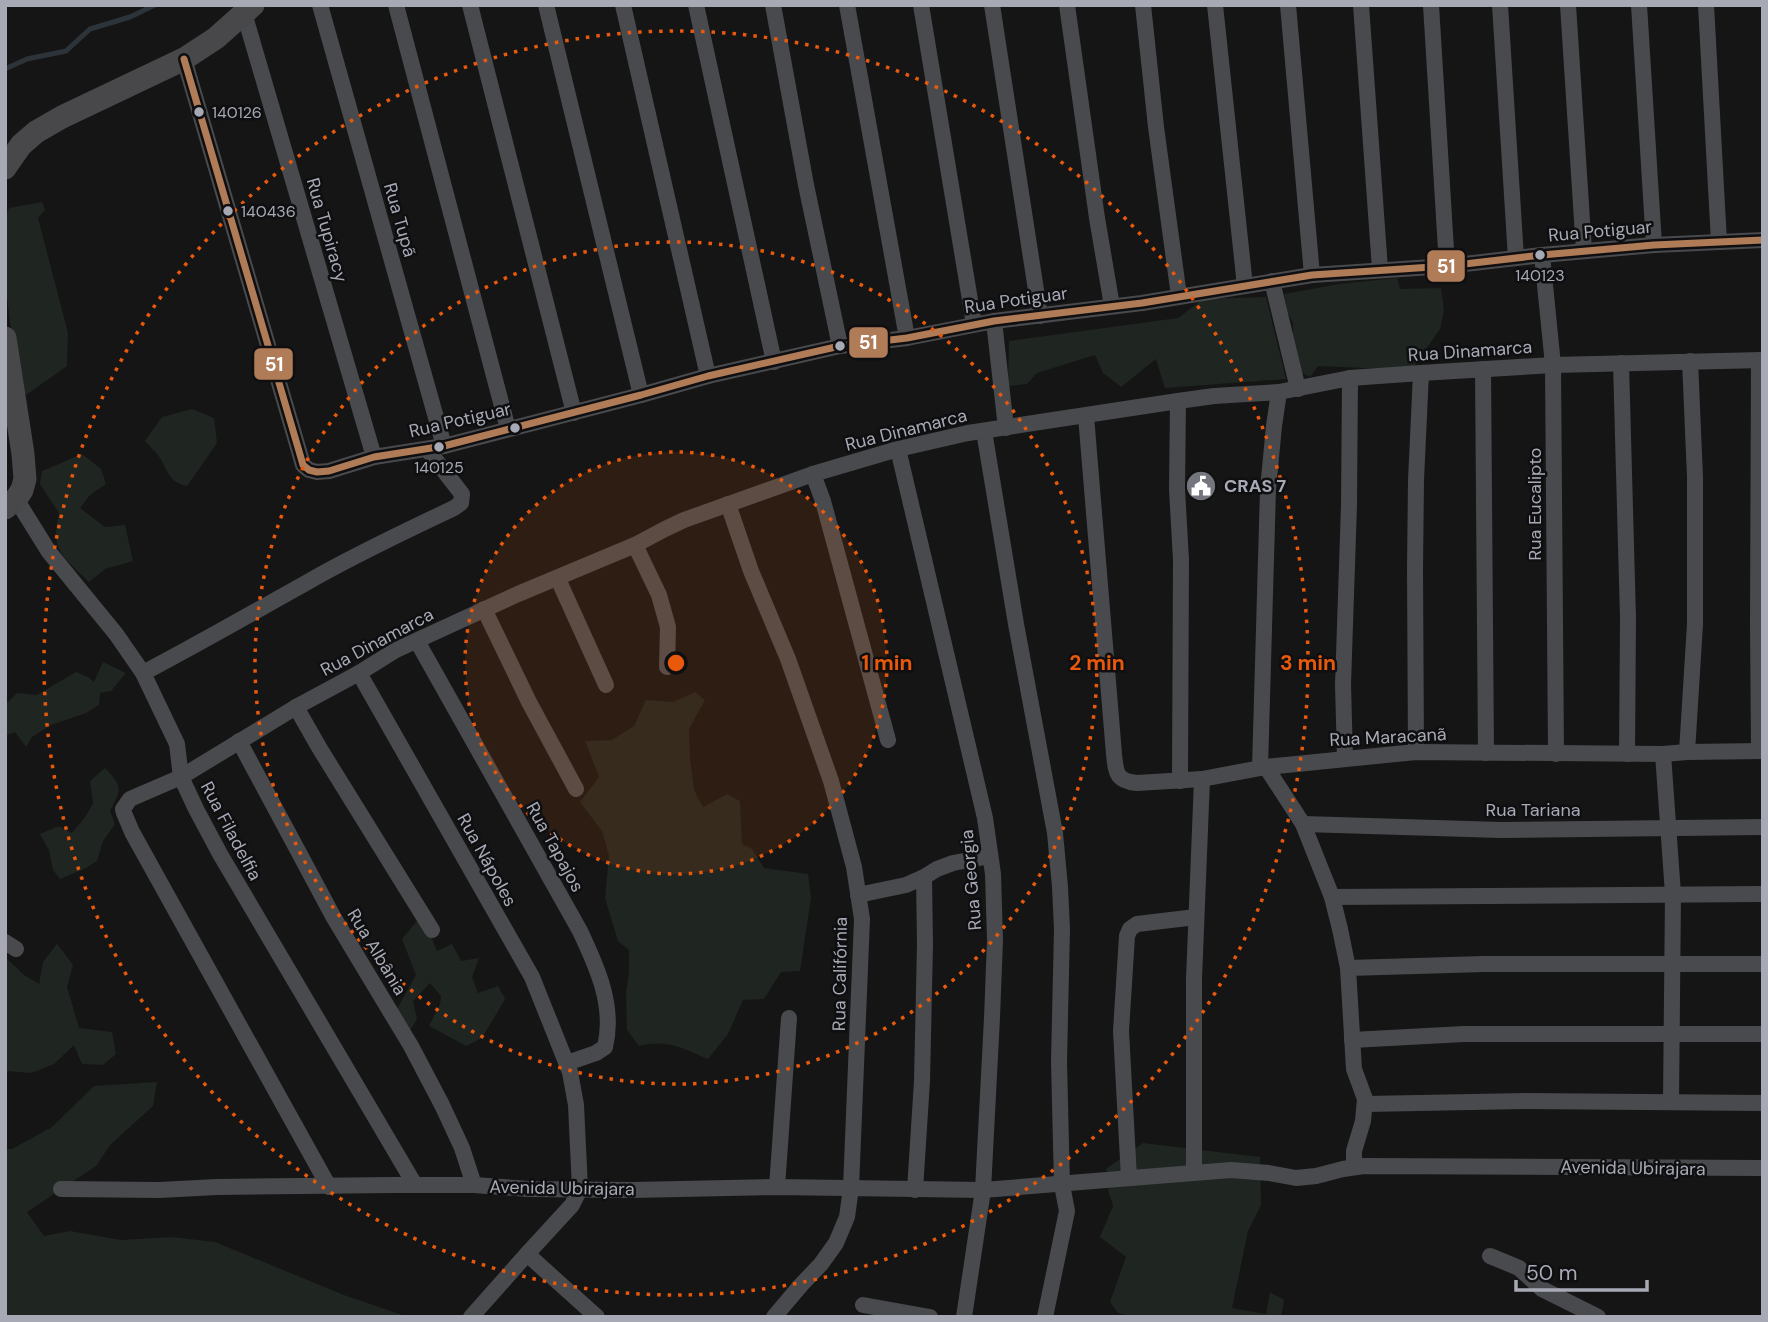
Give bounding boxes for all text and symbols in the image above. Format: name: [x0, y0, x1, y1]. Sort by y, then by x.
place label: 140126: [212, 102, 262, 123]
marker: 140126: [192, 105, 206, 119]
street label: Rua Tupiracy: [301, 175, 353, 285]
street label: Rua Tupã: [378, 180, 422, 260]
place label: 140436: [241, 201, 296, 222]
marker: 140436: [221, 204, 235, 218]
street label: Rua Potiguar: [1547, 214, 1653, 247]
marker: 140123: [1533, 248, 1547, 262]
line badge: 51: [1426, 249, 1466, 283]
text: 51: [1437, 254, 1455, 279]
place label: 140123: [1515, 265, 1565, 286]
street label: Rua Potiguar: [963, 281, 1069, 319]
line badge: 51: [848, 326, 889, 359]
text: 51: [859, 330, 877, 355]
street label: Rua Dinamarca: [1407, 335, 1533, 367]
unlabelled marker: [833, 339, 847, 353]
line badge: 51: [253, 347, 294, 381]
text: 51: [265, 352, 283, 377]
street label: Rua Potiguar: [407, 397, 514, 443]
street label: Rua Dinamarca: [843, 403, 969, 457]
unlabelled marker: [508, 421, 522, 435]
marker: 140125: [432, 440, 446, 454]
street label: Rua Eucalipto: [1523, 448, 1547, 560]
place label: 140125: [414, 457, 464, 478]
public building icon: CRAS 7: [1184, 469, 1218, 503]
place label: CRAS 7: [1224, 474, 1287, 498]
street label: Rua Dinamarca: [316, 602, 438, 682]
text: 1 min: [861, 649, 913, 677]
text: 2 min: [1069, 649, 1125, 677]
text: 3 min: [1280, 649, 1336, 677]
centre of rings: [664, 651, 688, 675]
street label: Rua Maracanã: [1329, 722, 1447, 752]
street label: Rua Filadelfia: [195, 777, 267, 885]
street label: Rua Tapajos: [520, 798, 590, 896]
street label: Rua Tariana: [1485, 798, 1581, 822]
street label: Rua Nápoles: [452, 809, 522, 911]
street label: Rua Georgia: [955, 829, 987, 931]
street label: Rua Albânia: [342, 904, 412, 1000]
street label: Rua Califórnia: [827, 917, 853, 1031]
street label: Avenida Ubirajara: [1560, 1155, 1706, 1181]
street label: Avenida Ubirajara: [489, 1175, 635, 1201]
scale bar: [1516, 1248, 1647, 1292]
text: 50 m: [1526, 1259, 1577, 1287]

